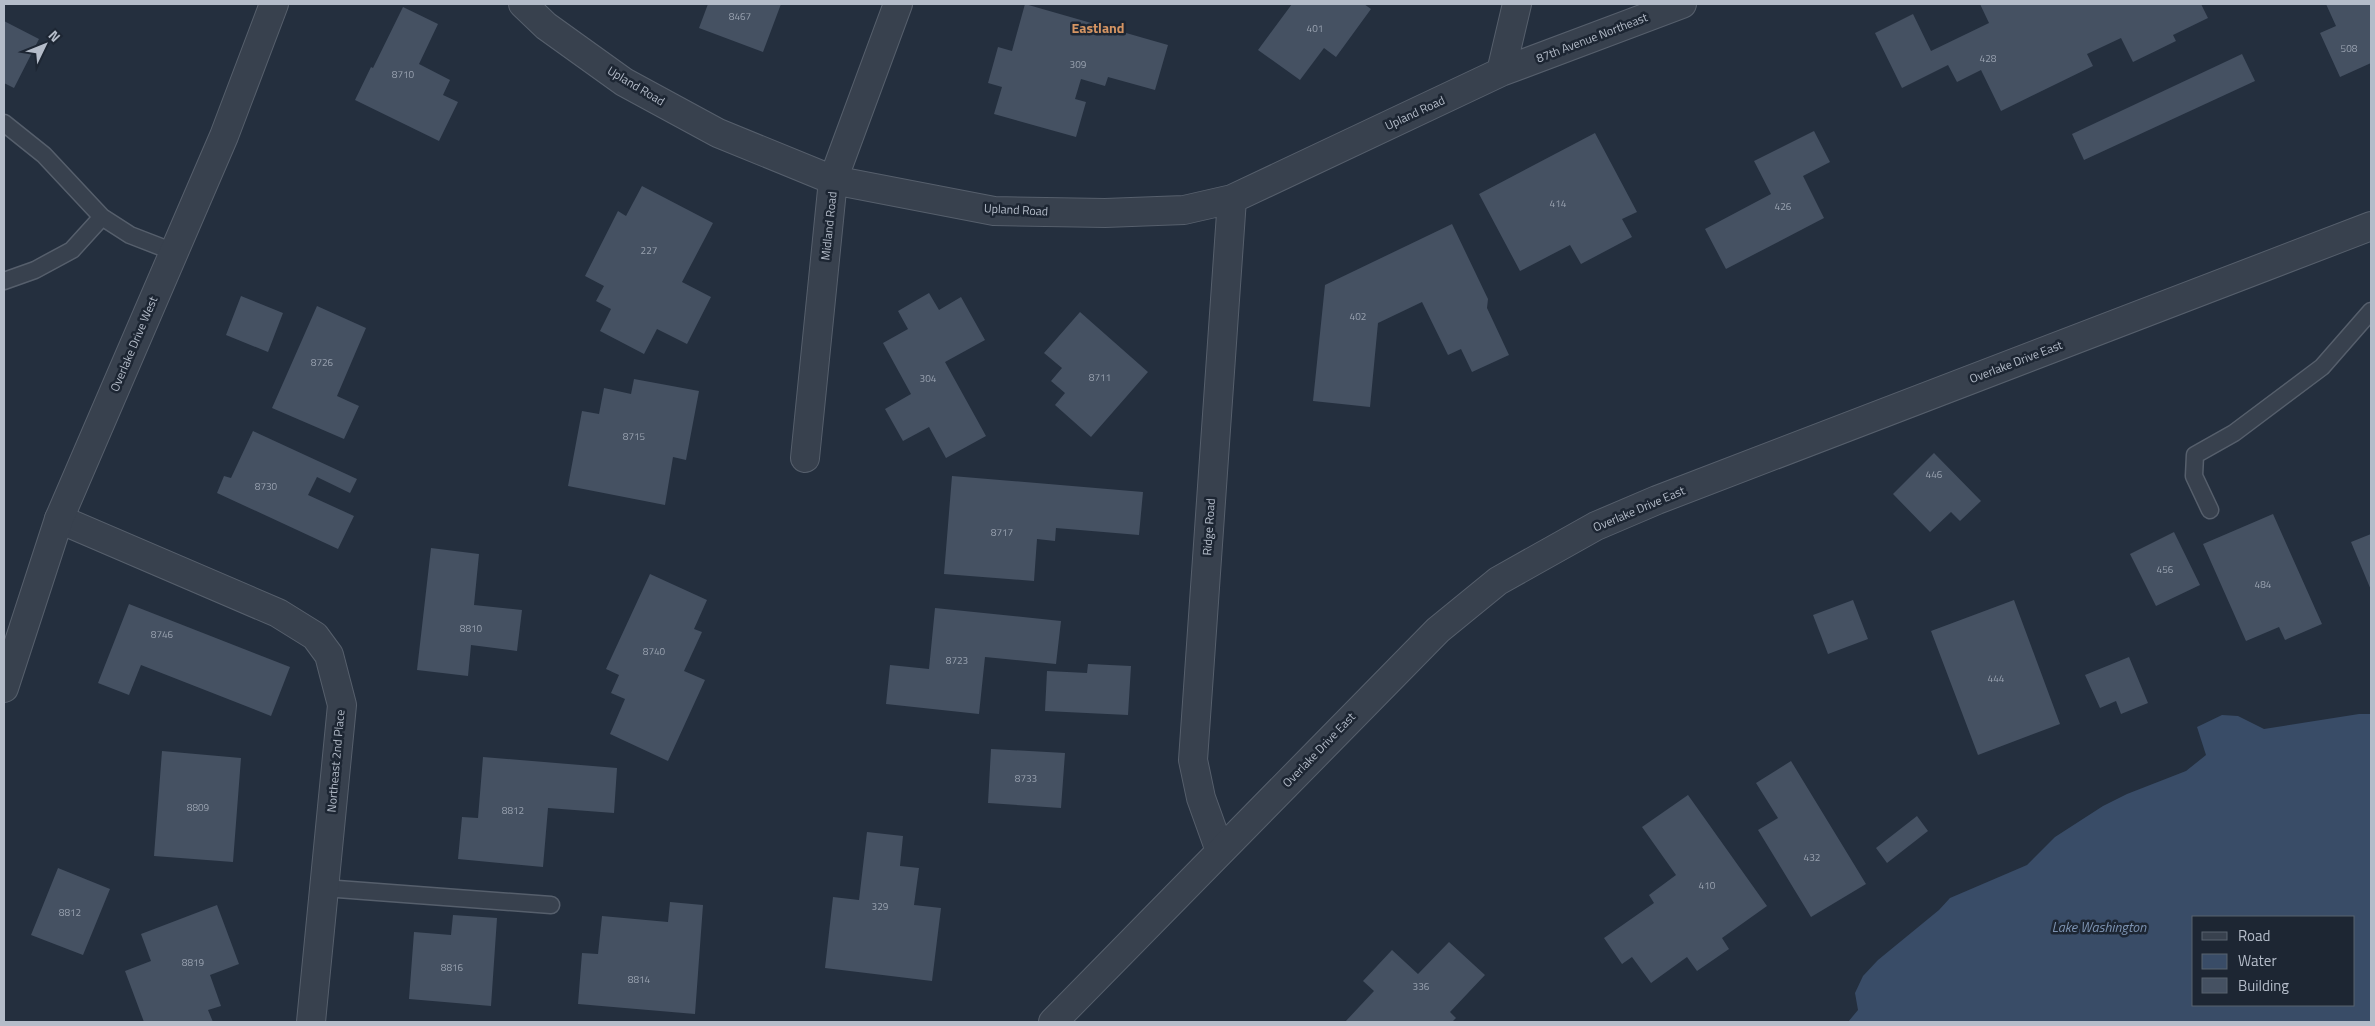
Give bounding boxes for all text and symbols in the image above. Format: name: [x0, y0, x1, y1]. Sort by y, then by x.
street label: 87th Avenue Northeast: [1533, 7, 1651, 68]
house number: 8467: [729, 9, 751, 24]
district label: Eastland: [1072, 17, 1124, 38]
north arrow: [20, 20, 70, 70]
house number: 401: [1307, 21, 1323, 36]
text: N: [44, 25, 66, 47]
house number: 508: [2341, 41, 2358, 56]
house number: 428: [1980, 51, 1997, 66]
house number: 309: [1070, 57, 1087, 72]
street label: Upland Road: [604, 61, 669, 110]
house number: 8710: [392, 67, 415, 82]
street label: Upland Road: [1382, 90, 1448, 135]
street label: Midland Road: [815, 191, 842, 261]
house number: 414: [1550, 196, 1567, 211]
street label: Upland Road: [983, 198, 1049, 221]
house number: 426: [1775, 199, 1792, 214]
house number: 227: [641, 243, 657, 258]
street label: Overlake Drive West: [105, 292, 163, 394]
house number: 402: [1350, 309, 1366, 324]
street label: Overlake Drive East: [1967, 335, 2066, 388]
house number: 8726: [311, 355, 334, 370]
house number: 8711: [1089, 370, 1111, 385]
house number: 304: [920, 371, 937, 386]
house number: 8715: [623, 429, 646, 444]
house number: 446: [1926, 467, 1943, 482]
house number: 8730: [255, 479, 278, 494]
street label: Overlake Drive East: [1590, 480, 1688, 536]
street label: Ridge Road: [1197, 498, 1220, 556]
house number: 8717: [991, 525, 1013, 540]
house number: 456: [2157, 562, 2174, 577]
house number: 484: [2255, 577, 2272, 592]
house number: 8810: [460, 621, 483, 636]
house number: 8746: [151, 627, 174, 642]
house number: 8740: [643, 644, 666, 659]
house number: 8723: [946, 653, 968, 668]
house number: 444: [1988, 671, 2005, 686]
street label: Overlake Drive East: [1278, 707, 1360, 792]
street label: Northeast 2nd Place: [322, 709, 349, 813]
house number: 8733: [1015, 771, 1037, 786]
house number: 8809: [187, 800, 210, 815]
house number: 8812: [502, 803, 524, 818]
house number: 432: [1804, 850, 1820, 865]
house number: 410: [1699, 878, 1716, 893]
house number: 329: [872, 899, 889, 914]
house number: 8812: [59, 905, 81, 920]
water label: Lake Washington: [2052, 916, 2147, 937]
legend: [2192, 916, 2355, 1006]
text: Road: [2238, 924, 2270, 947]
text: Water: [2238, 949, 2277, 972]
house number: 8819: [182, 955, 205, 970]
house number: 8816: [441, 960, 464, 975]
house number: 8814: [628, 972, 651, 987]
text: Building: [2238, 974, 2289, 997]
house number: 336: [1413, 979, 1430, 994]

